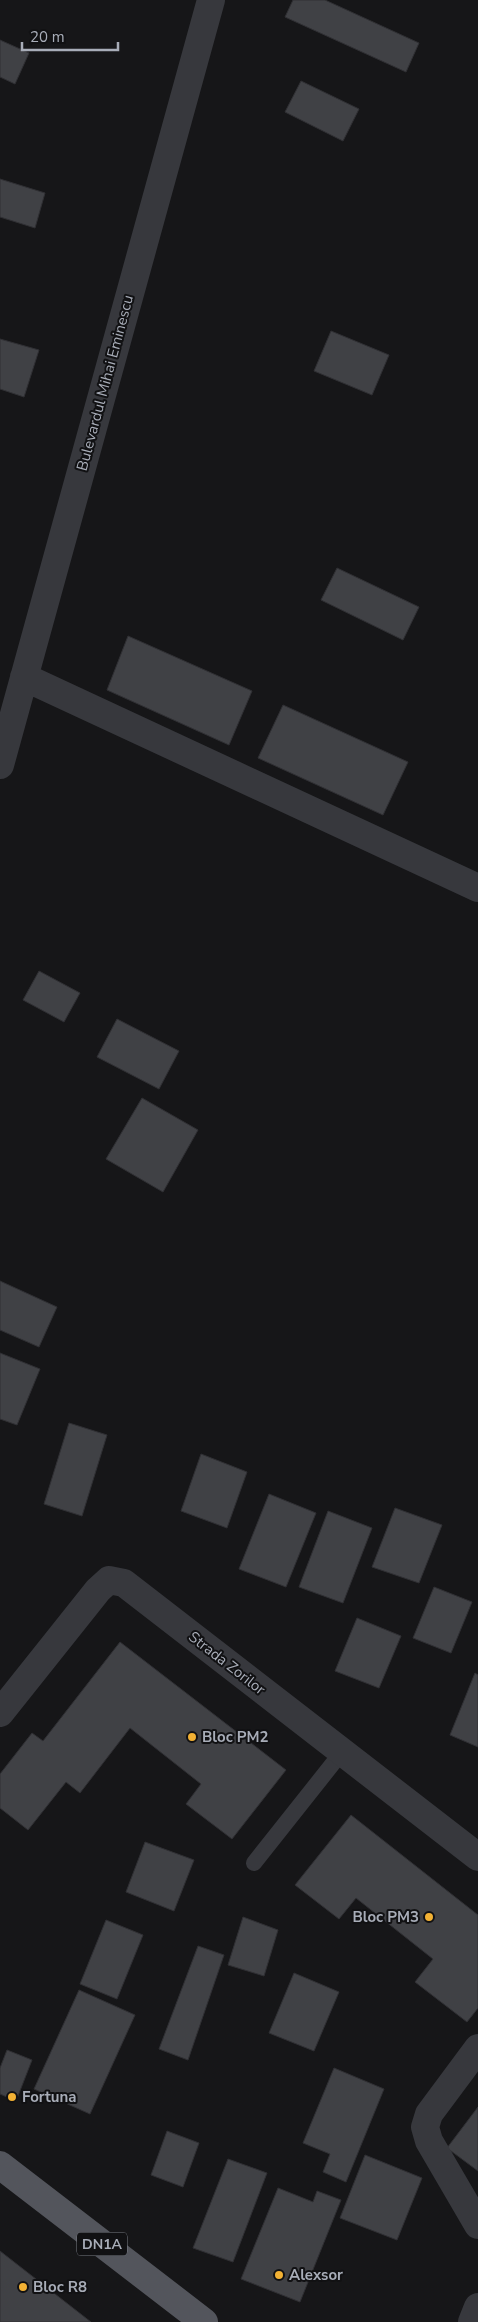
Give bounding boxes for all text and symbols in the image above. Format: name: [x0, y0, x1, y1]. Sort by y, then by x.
scale bar: [22, 20, 119, 52]
text: 20 m: [30, 27, 65, 47]
street label: Bulevardul Mihai Eminescu: [72, 293, 138, 473]
street label: Strada Zorilor: [185, 1627, 270, 1700]
place label: Bloc PM2: [202, 1727, 269, 1747]
marker: Bloc PM2: [186, 1731, 198, 1743]
place label: Bloc PM3: [352, 1907, 419, 1927]
marker: Bloc PM3: [423, 1911, 435, 1923]
place label: Fortuna: [22, 2087, 77, 2107]
marker: Fortuna: [6, 2091, 18, 2103]
road number: DN1A: [77, 2232, 127, 2256]
place label: Alexsor: [289, 2265, 343, 2285]
marker: Alexsor: [273, 2269, 285, 2281]
place label: Bloc R8: [33, 2277, 87, 2297]
marker: Bloc R8: [17, 2281, 29, 2293]

